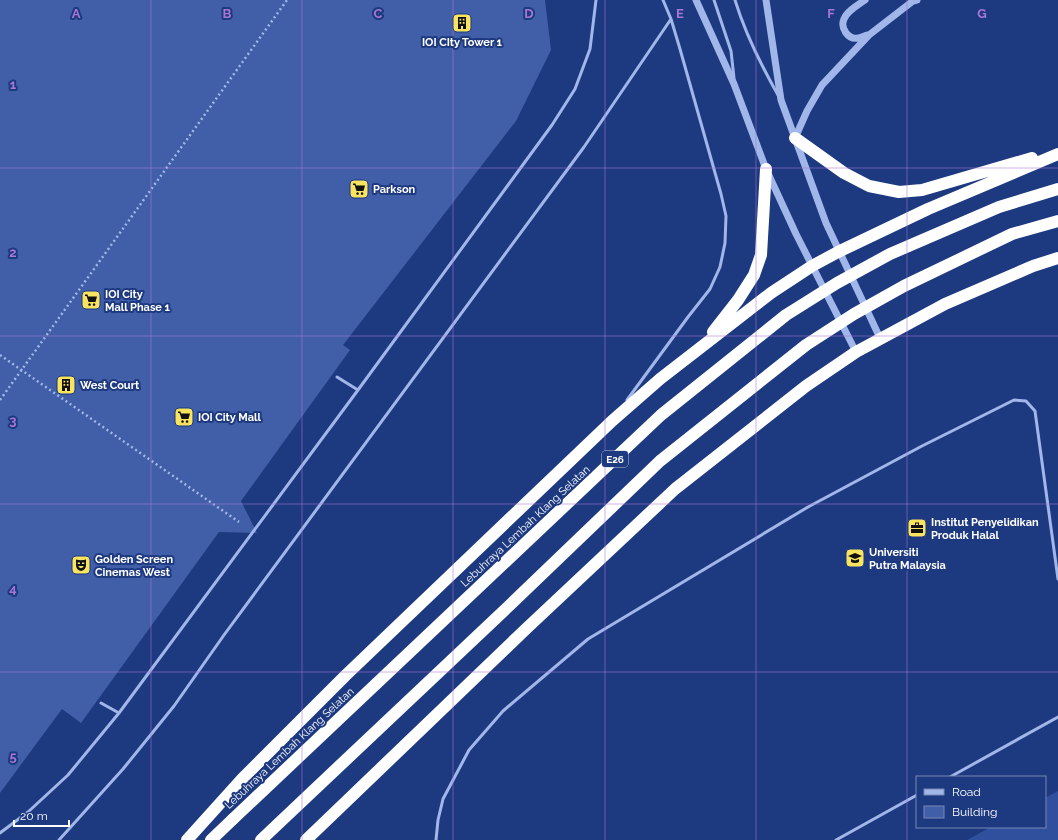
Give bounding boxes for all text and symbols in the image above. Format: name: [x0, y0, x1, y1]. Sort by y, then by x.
text: A: [72, 6, 81, 21]
text: B: [223, 6, 232, 21]
text: C: [374, 6, 383, 21]
text: D: [524, 6, 534, 21]
text: E: [676, 6, 684, 21]
text: F: [827, 6, 835, 21]
text: G: [977, 6, 987, 21]
building icon: IOI CIty Tower 1: [451, 12, 473, 34]
place label: IOI CIty Tower 1: [422, 36, 503, 49]
text: 1: [10, 77, 17, 92]
supermarket icon: Parkson: [348, 178, 370, 200]
place label: Parkson: [373, 183, 416, 196]
text: 2: [9, 245, 17, 260]
place label: IOI City Mall Phase 1: [105, 288, 171, 314]
supermarket icon: IOI City Mall Phase 1: [80, 289, 102, 311]
building icon: West Court: [55, 374, 77, 396]
place label: West Court: [80, 379, 140, 392]
supermarket icon: IOI City Mall: [173, 406, 195, 428]
place label: IOI City Mall: [198, 411, 261, 424]
text: 3: [9, 413, 17, 428]
road number: E26: [602, 451, 628, 467]
street label: Lebuhraya Lembah Klang Selatan: [458, 463, 593, 590]
place label: Institut Penyelidikan Produk Halal: [931, 516, 1039, 542]
office icon: Institut Penyelidikan Produk Halal: [906, 517, 928, 539]
place label: Universiti Putra Malaysia: [869, 546, 946, 572]
school or university icon: Universiti Putra Malaysia: [844, 547, 866, 569]
place label: Golden Screen Cinemas West: [95, 553, 173, 579]
theatre icon: Golden Screen Cinemas West: [70, 554, 92, 576]
text: 4: [9, 581, 17, 596]
street label: Lebuhraya Lembah Klang Selatan: [222, 685, 357, 812]
text: 5: [9, 749, 17, 764]
legend: [916, 776, 1046, 828]
text: Road: [952, 785, 981, 799]
scale bar: [14, 802, 69, 828]
text: Building: [952, 805, 998, 819]
text: 20 m: [20, 809, 48, 823]

